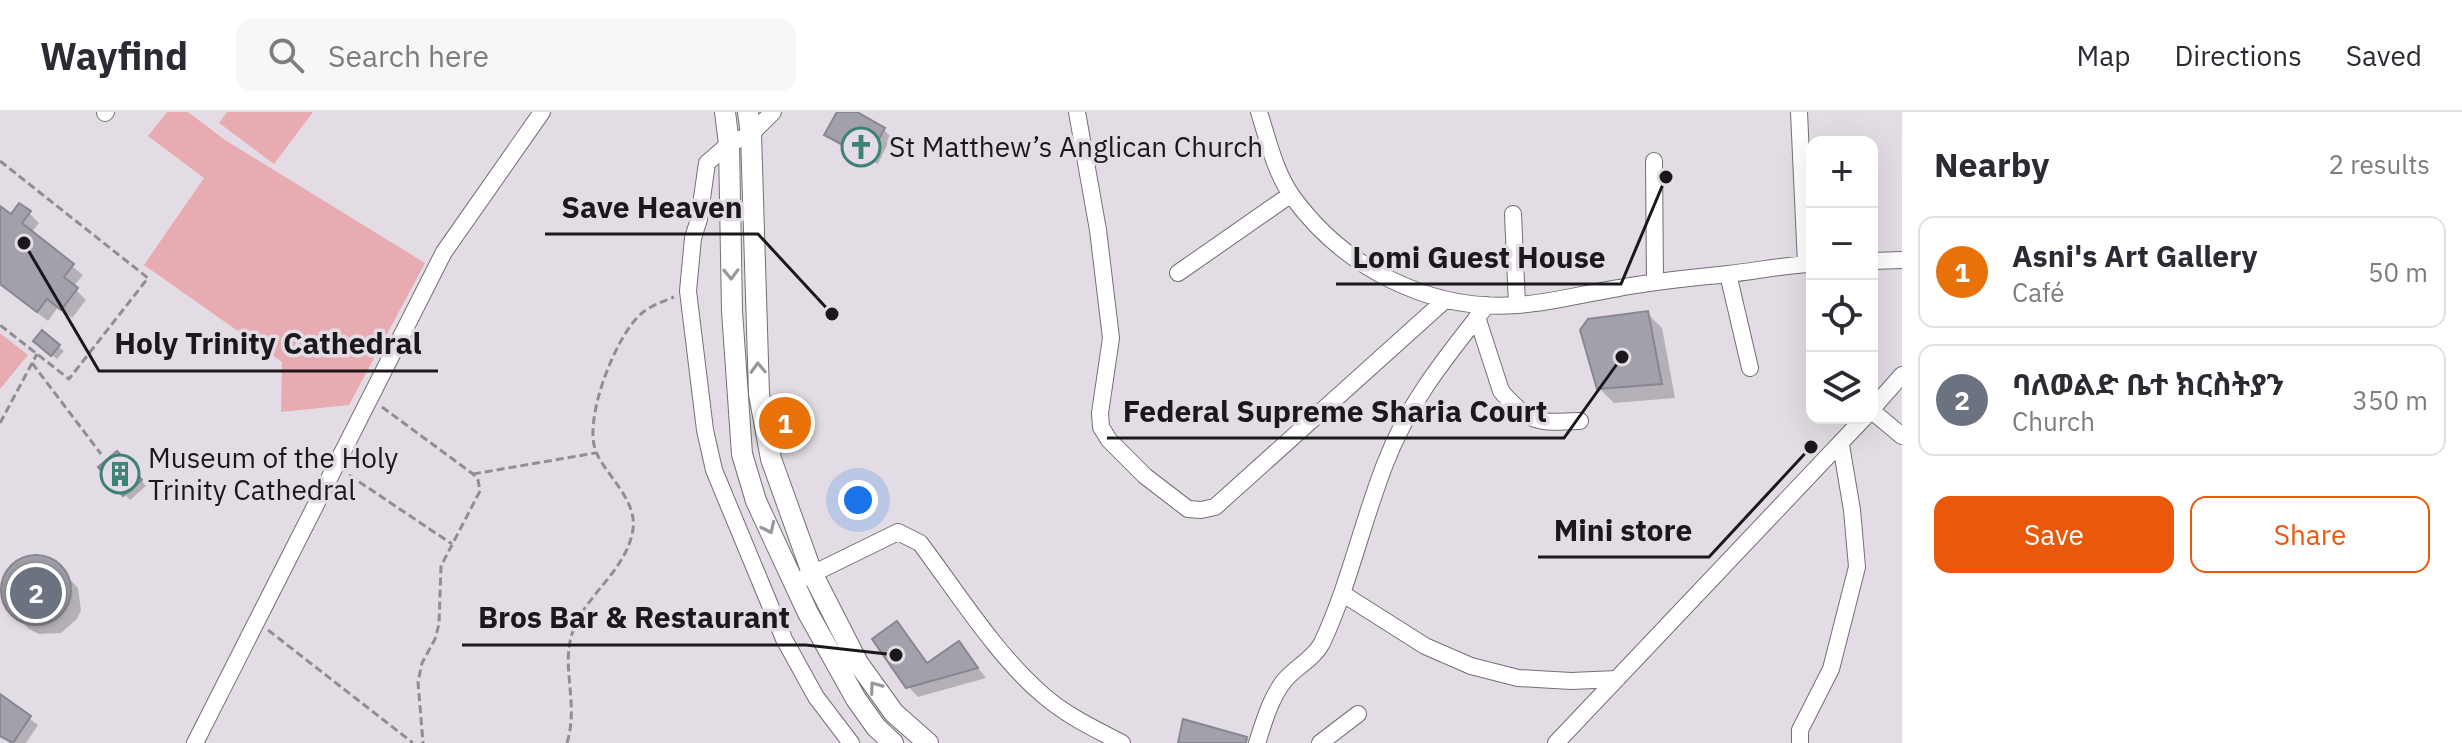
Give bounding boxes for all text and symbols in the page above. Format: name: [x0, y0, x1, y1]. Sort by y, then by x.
search box: [236, 19, 796, 91]
text: Wayfind: [40, 31, 188, 80]
icon: search: [264, 33, 308, 77]
text: Search here: [328, 36, 489, 75]
text: Map: [2076, 37, 2130, 74]
text: Directions: [2174, 37, 2302, 74]
text: Saved: [2346, 37, 2422, 74]
church icon: St Matthew’s Anglican Church: [840, 126, 882, 168]
place label: St Matthew’s Anglican Church: [889, 128, 1263, 165]
map controls: [1806, 136, 1878, 424]
button: +: [1806, 136, 1878, 208]
text: Nearby: [1934, 142, 2049, 186]
text: 2 results: [2328, 147, 2430, 181]
callout: Save Heaven: [545, 180, 758, 234]
text: Save Heaven: [561, 187, 743, 226]
button: −: [1806, 208, 1878, 280]
callout: Lomi Guest House: [1336, 230, 1621, 284]
text: Asni's Art Gallery: [2012, 236, 2258, 275]
text: Lomi Guest House: [1352, 237, 1606, 276]
text: 1: [1954, 255, 1970, 289]
text: 50 m: [2368, 255, 2428, 289]
one-way arrow: [722, 268, 740, 281]
text: Café: [2012, 275, 2065, 309]
button: locate: [1806, 280, 1878, 352]
callout: Holy Trinity Cathedral: [99, 317, 438, 371]
text: Holy Trinity Cathedral: [114, 323, 422, 362]
button: layers: [1806, 352, 1878, 424]
one-way arrow: [749, 361, 766, 374]
text: ባለወልድ ቤተ ክርስትያን: [2012, 364, 2284, 403]
text: 2: [1954, 383, 1970, 417]
text: 350 m: [2352, 383, 2428, 417]
callout: Federal Supreme Sharia Court: [1107, 384, 1564, 438]
text: Federal Supreme Sharia Court: [1123, 391, 1547, 430]
pin: 1: [759, 393, 811, 453]
text: Church: [2012, 404, 2095, 438]
place label: Museum of the Holy Trinity Cathedral: [148, 439, 398, 508]
building icon: Museum of the Holy Trinity Cathedral: [99, 453, 141, 495]
your location: [838, 480, 878, 520]
button: Save: [1934, 496, 2174, 573]
button: Share: [2190, 496, 2430, 573]
callout: Mini store: [1538, 503, 1709, 557]
text: Mini store: [1554, 510, 1692, 549]
one-way arrow: [759, 520, 775, 535]
pin: 2: [10, 563, 62, 623]
callout: Bros Bar & Restaurant: [462, 591, 806, 645]
text: Bros Bar & Restaurant: [478, 597, 790, 636]
one-way arrow: [870, 681, 885, 696]

